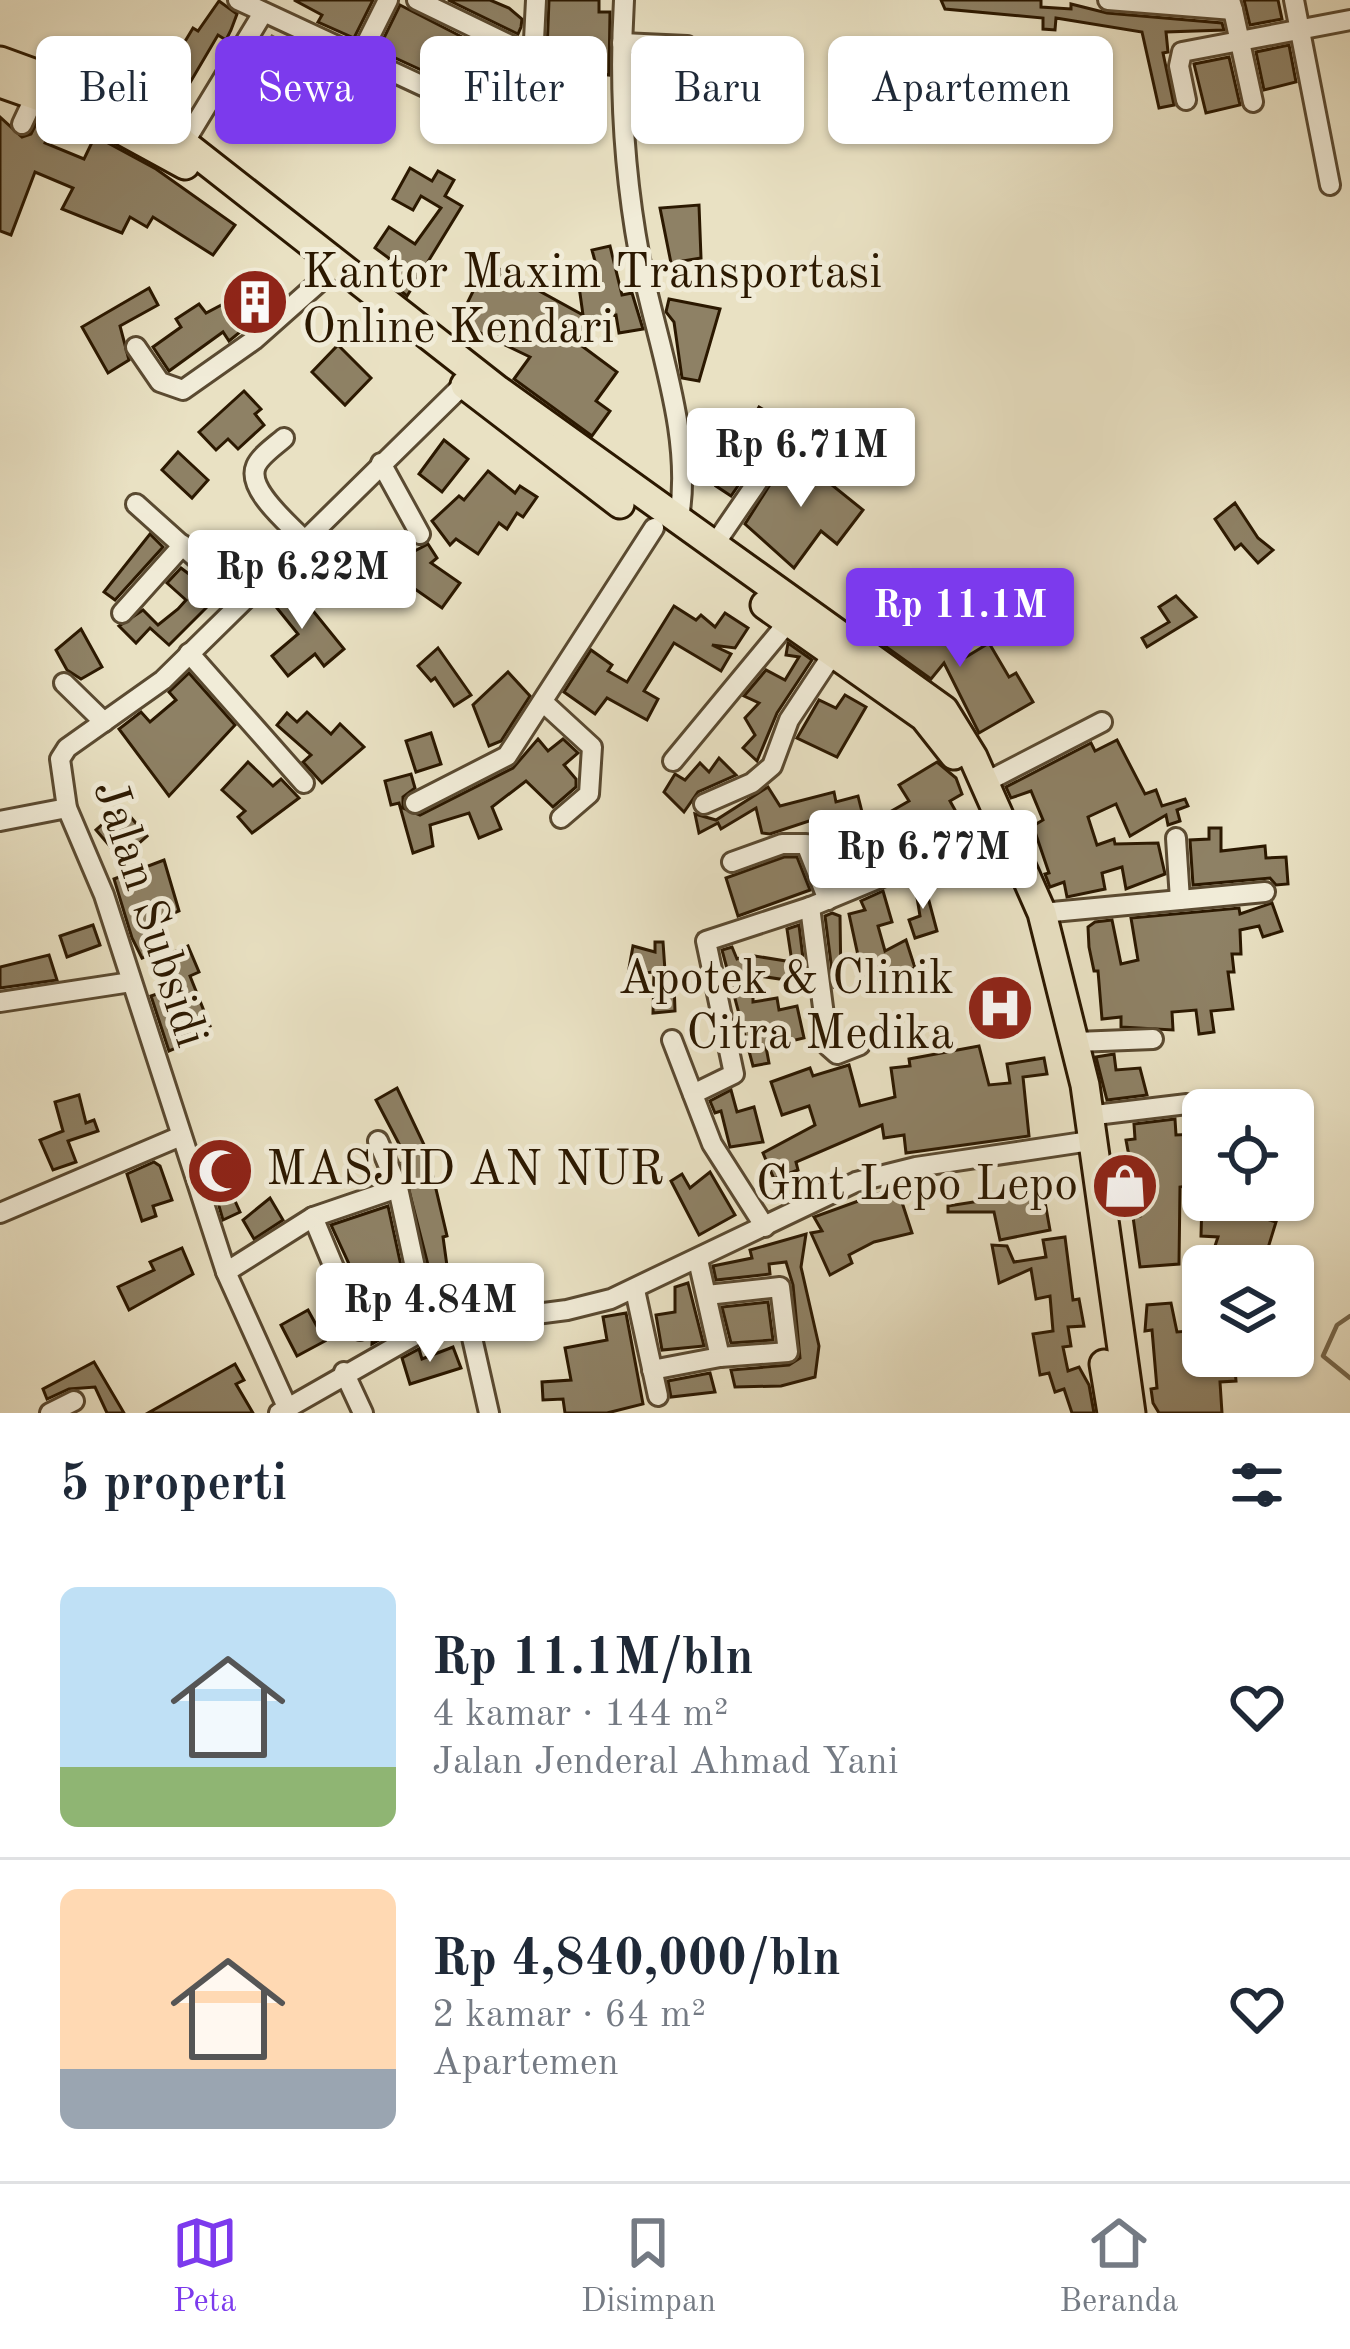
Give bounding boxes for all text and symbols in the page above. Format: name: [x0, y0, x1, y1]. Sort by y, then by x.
chip: Beli: [36, 36, 191, 144]
chip: Sewa: [215, 36, 396, 144]
chip: Filter: [420, 36, 607, 144]
chip: Baru: [631, 36, 804, 144]
chip: Apartemen: [828, 36, 1113, 144]
place label: Kantor Maxim Transportasi Online Kendari: [302, 250, 882, 353]
building icon: Kantor Maxim Transportasi Online Kendari: [220, 267, 290, 337]
pin: Rp 6.71M: [677, 408, 925, 510]
text: Rp 6.71M: [714, 427, 888, 466]
pin: Rp 6.22M: [178, 530, 426, 632]
text: Rp 6.22M: [215, 549, 389, 588]
pin: Rp 11.1M: [836, 568, 1084, 670]
text: Rp 11.1M: [873, 587, 1047, 626]
street label: Jalan Subsidi: [83, 775, 215, 1053]
pin: Rp 6.77M: [799, 810, 1047, 912]
text: Rp 6.77M: [836, 829, 1010, 868]
place label: Apotek & Clinik Citra Medika: [618, 956, 954, 1059]
hospital icon: Apotek & Clinik Citra Medika: [965, 973, 1035, 1043]
map controls: [1182, 1089, 1314, 1377]
button: locate: [1182, 1089, 1314, 1221]
mosque icon: MASJID AN NUR: [185, 1136, 255, 1206]
place label: MASJID AN NUR: [266, 1147, 664, 1195]
shop icon: Gmt Lepo Lepo: [1090, 1151, 1160, 1221]
place label: Gmt Lepo Lepo: [756, 1162, 1078, 1210]
button: layers: [1182, 1245, 1314, 1377]
pin: Rp 4.84M: [306, 1263, 554, 1365]
text: Rp 4.84M: [343, 1282, 517, 1321]
icon: filters: [1224, 1452, 1290, 1518]
text: 5 properti: [60, 1460, 287, 1511]
text: Rp 11.1M/bln: [432, 1634, 754, 1685]
icon: home: [156, 1635, 300, 1779]
icon: heart: [1224, 1674, 1290, 1740]
text: 4 kamar · 144 m²: [432, 1695, 729, 1734]
text: Jalan Jenderal Ahmad Yani: [432, 1743, 898, 1782]
text: Rp 4,840,000/bln: [432, 1935, 841, 1986]
icon: home: [156, 1937, 300, 2081]
icon: heart: [1224, 1976, 1290, 2042]
text: 2 kamar · 64 m²: [432, 1996, 706, 2035]
text: Apartemen: [432, 2044, 619, 2083]
tab: Peta: [172, 2210, 238, 2323]
tab: Disimpan: [581, 2210, 716, 2323]
tab: Beranda: [1059, 2210, 1178, 2323]

